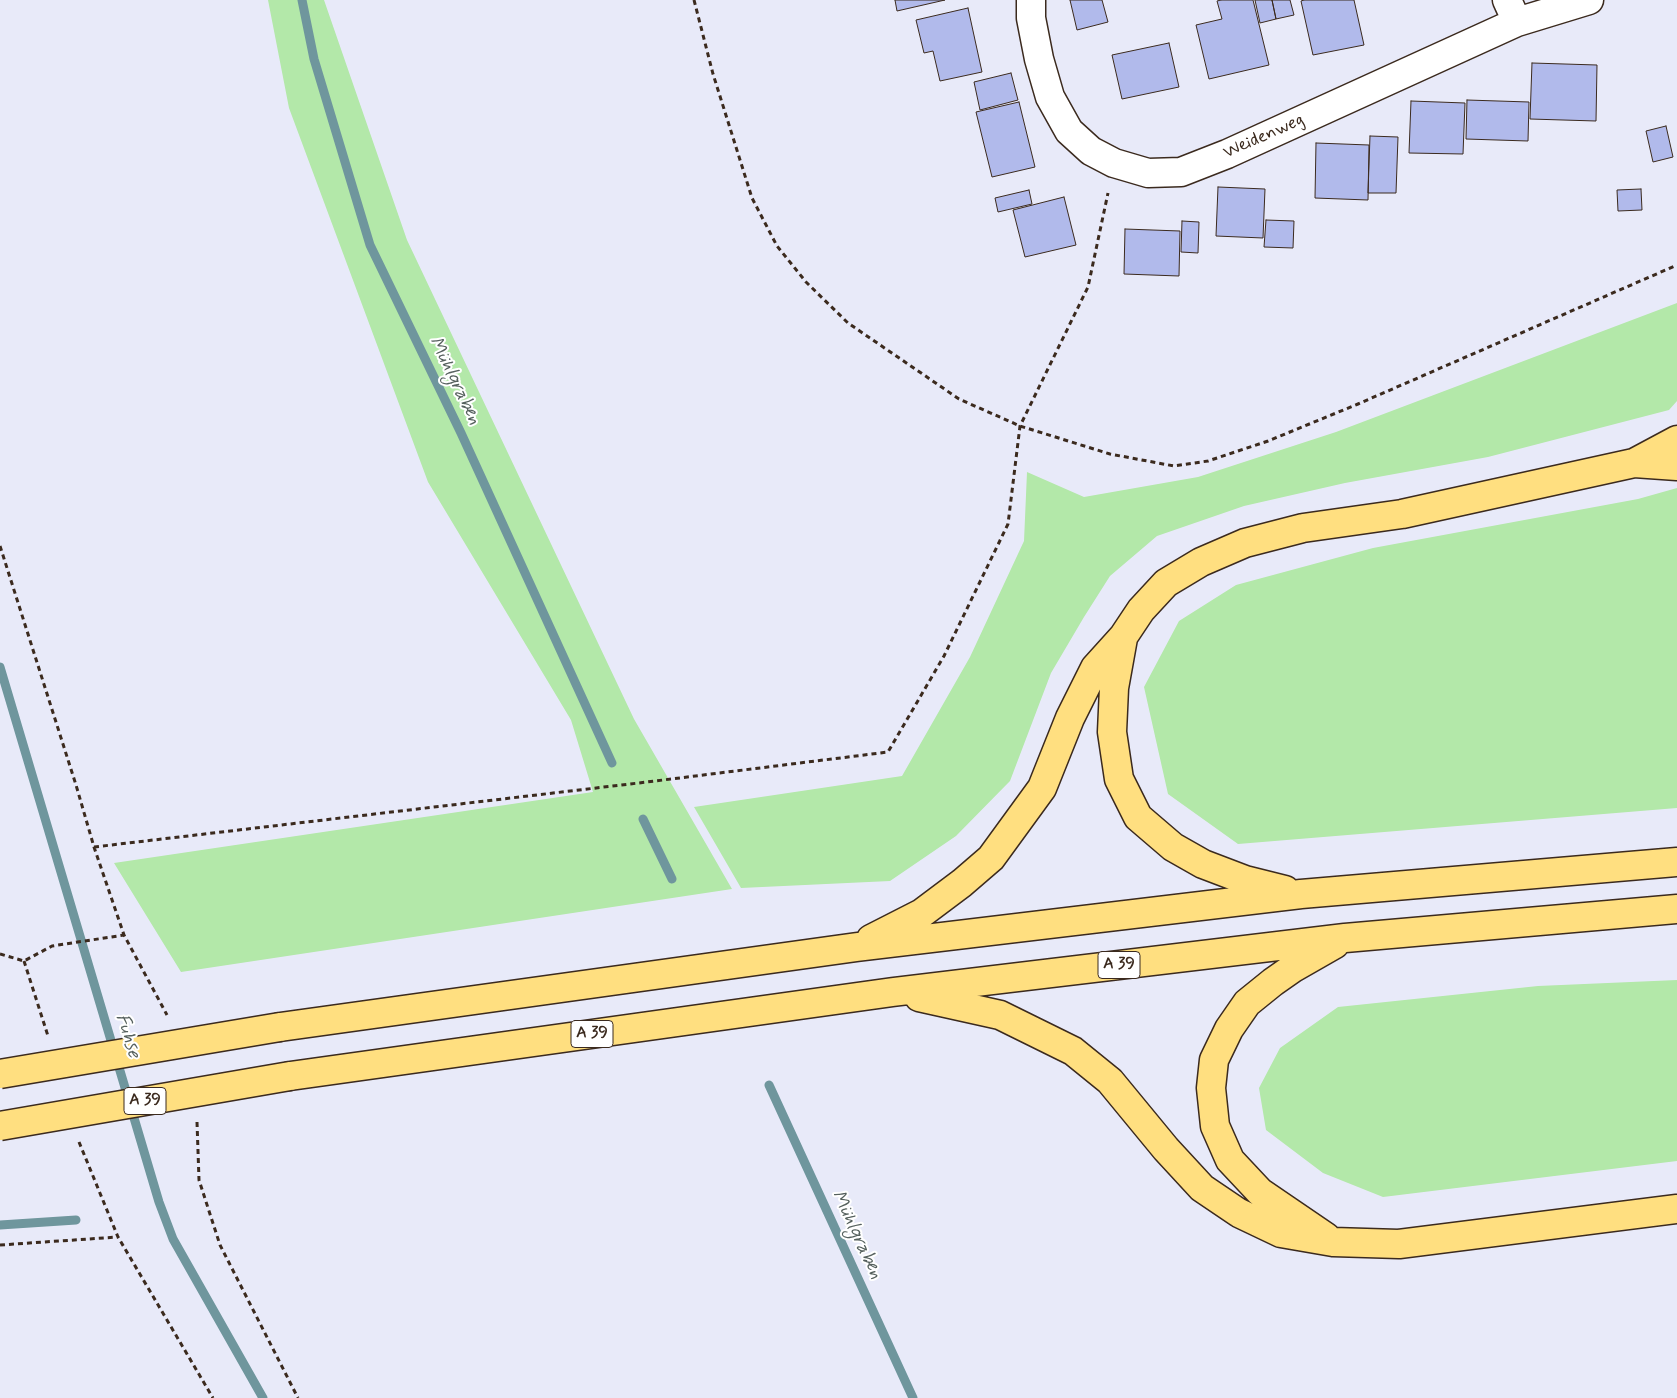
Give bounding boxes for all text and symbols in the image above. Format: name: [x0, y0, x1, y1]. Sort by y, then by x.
street label: Weidenweg: [1220, 110, 1308, 164]
water label: Mühlgraben: [423, 333, 485, 429]
road number: A 39: [1098, 952, 1140, 978]
water label: Fuhse: [110, 1011, 144, 1061]
road number: A 39: [571, 1021, 613, 1048]
road number: A 39: [124, 1088, 166, 1114]
water label: Mühlgraben: [826, 1187, 886, 1283]

